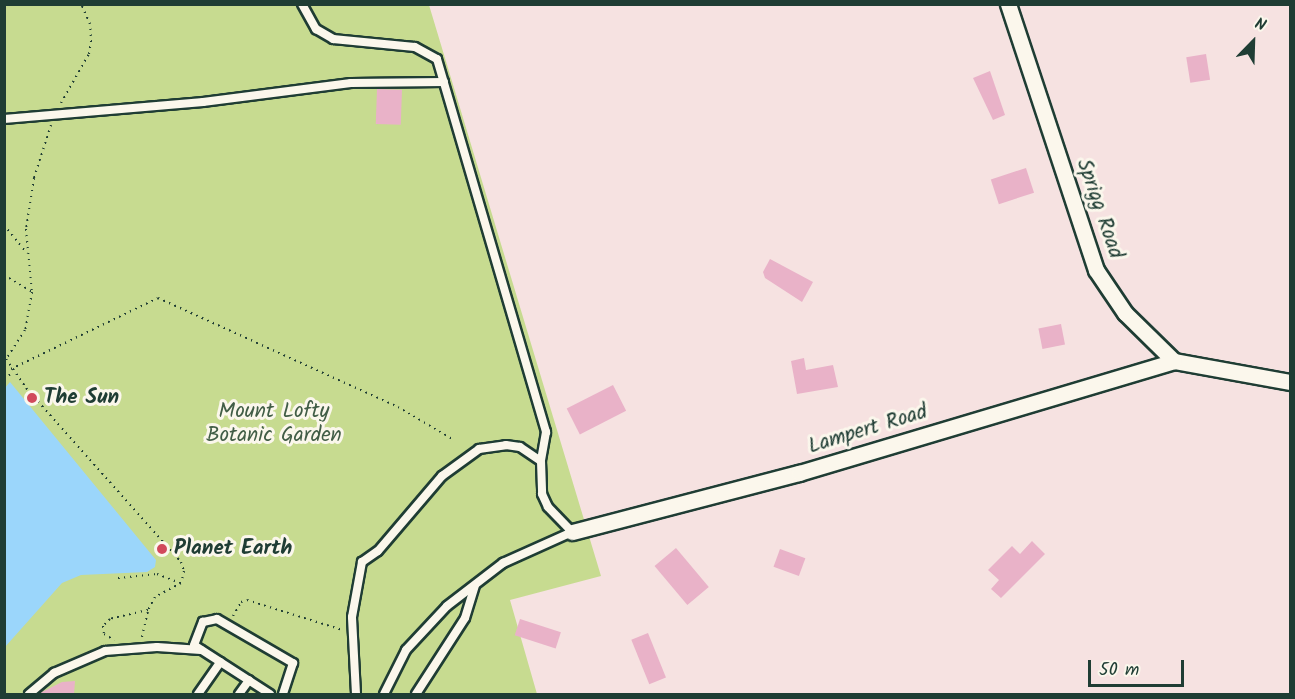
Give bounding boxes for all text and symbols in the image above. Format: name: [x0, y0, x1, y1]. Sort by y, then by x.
text: N: [1251, 11, 1270, 38]
north arrow: [1223, 12, 1283, 72]
street label: Sprigg Road: [1070, 156, 1128, 262]
place label: The Sun: [44, 385, 119, 411]
marker: The Sun: [25, 391, 39, 405]
park label: Mount Lofty Botanic Garden: [206, 399, 342, 449]
street label: Lampert Road: [805, 400, 931, 460]
place label: Planet Earth: [174, 536, 292, 562]
marker: Planet Earth: [155, 542, 169, 556]
scale bar: [1091, 648, 1187, 686]
text: 50 m: [1099, 656, 1139, 685]

